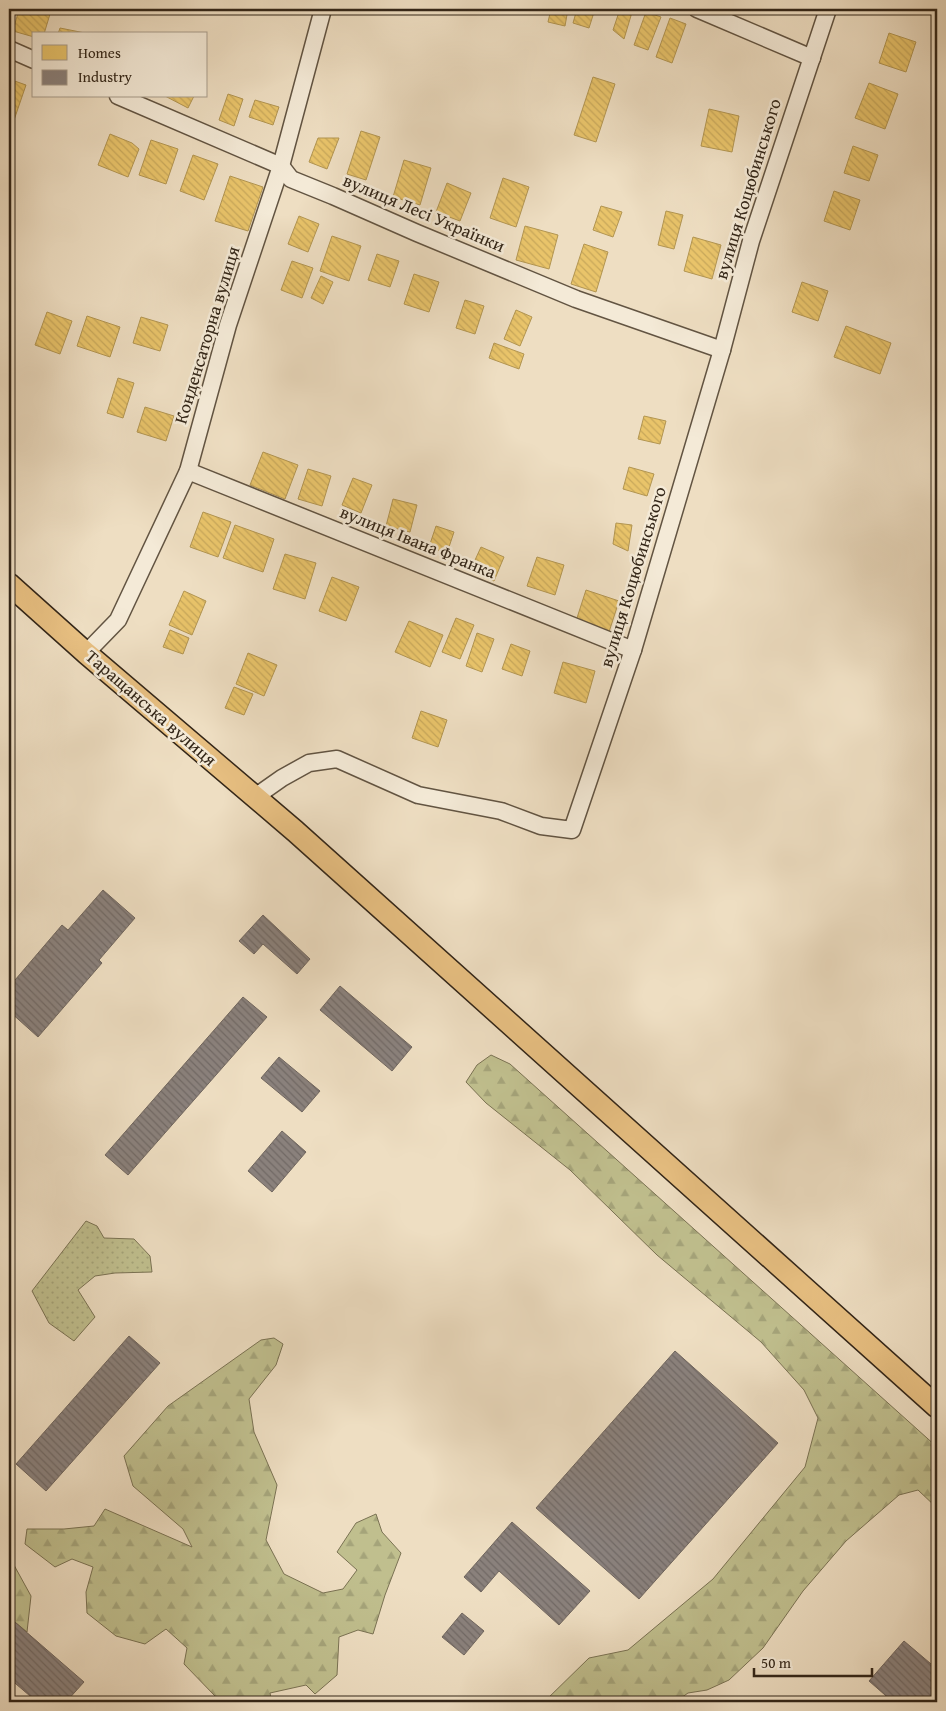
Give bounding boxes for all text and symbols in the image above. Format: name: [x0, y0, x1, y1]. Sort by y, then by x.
legend: [32, 32, 208, 98]
text: Homes: [78, 42, 121, 63]
text: Industry: [78, 66, 133, 87]
street label: вулиця Коцюбинського: [707, 95, 788, 283]
street label: вулиця Лесі Українки: [339, 166, 510, 259]
street label: Конденсаторна вулиця: [167, 243, 246, 427]
street label: вулиця Коцюбинського: [592, 483, 673, 671]
street label: вулиця Івана Франка: [336, 498, 501, 585]
street label: Таращанська вулиця: [80, 643, 223, 772]
scale bar: [754, 1646, 871, 1678]
text: 50 m: [761, 1652, 792, 1673]

